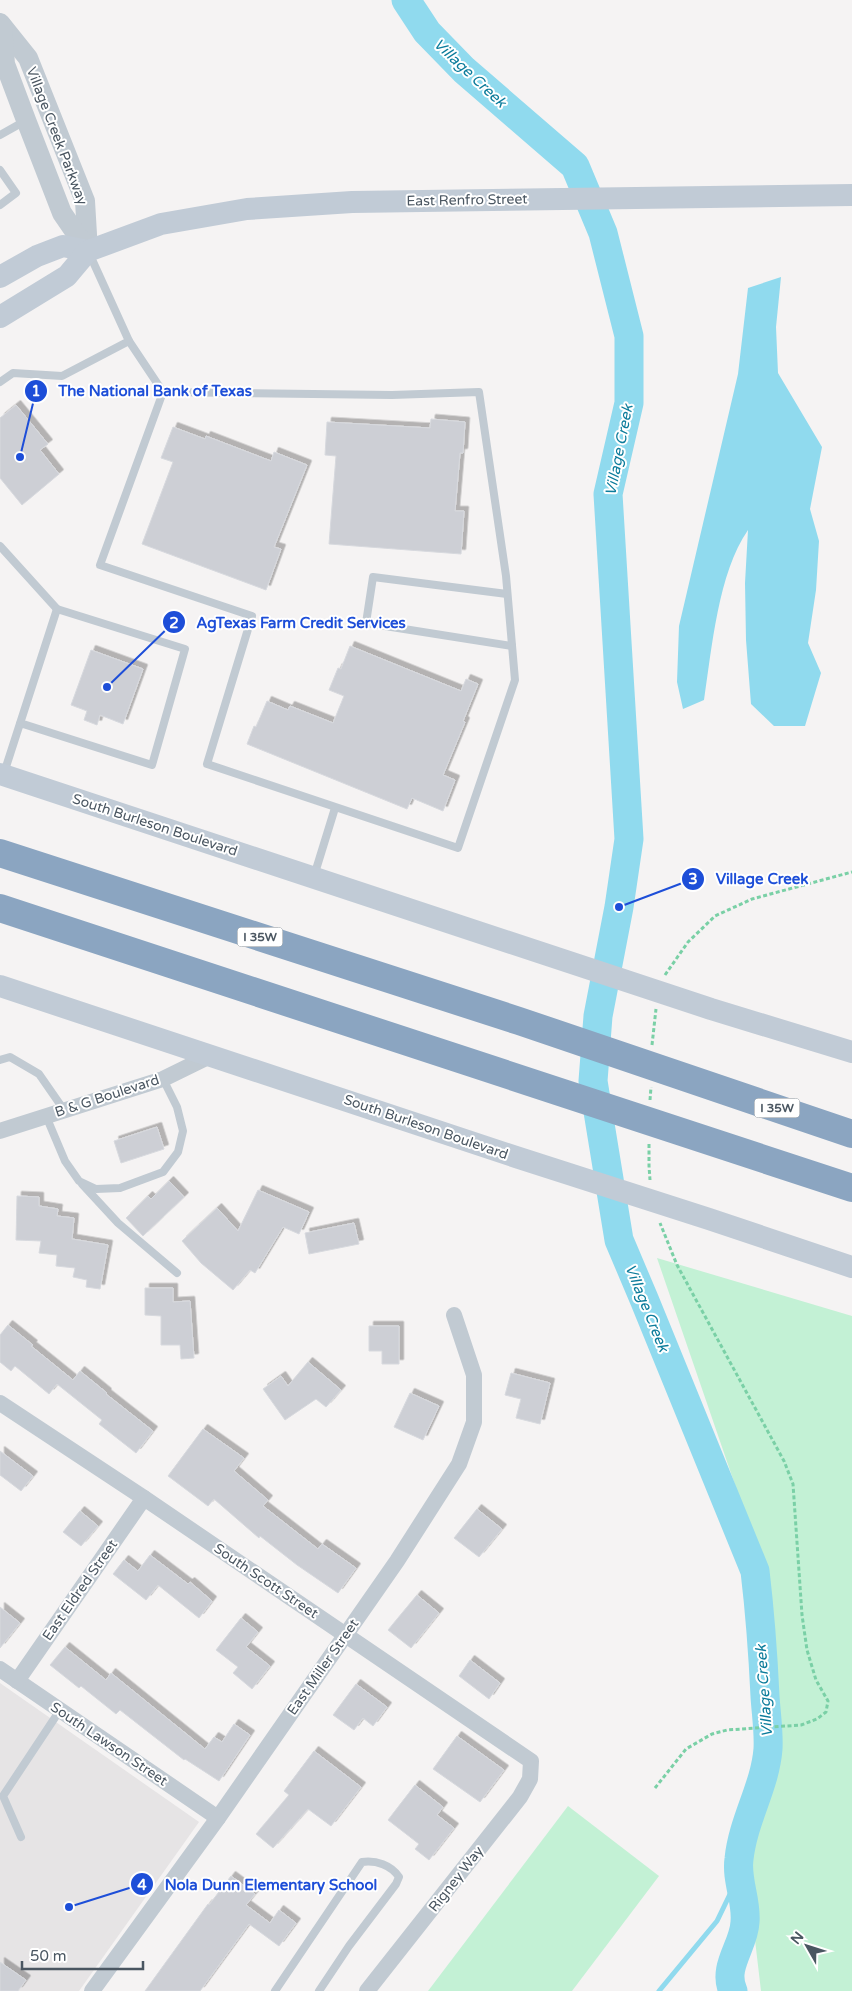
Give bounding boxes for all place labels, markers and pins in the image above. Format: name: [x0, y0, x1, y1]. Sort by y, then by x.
callout: The National Bank of Texas: [24, 376, 262, 406]
callout: AgTexas Farm Credit Services: [161, 607, 416, 637]
callout: Village Creek: [680, 864, 818, 894]
callout: Nola Dunn Elementary School: [130, 1869, 387, 1899]

